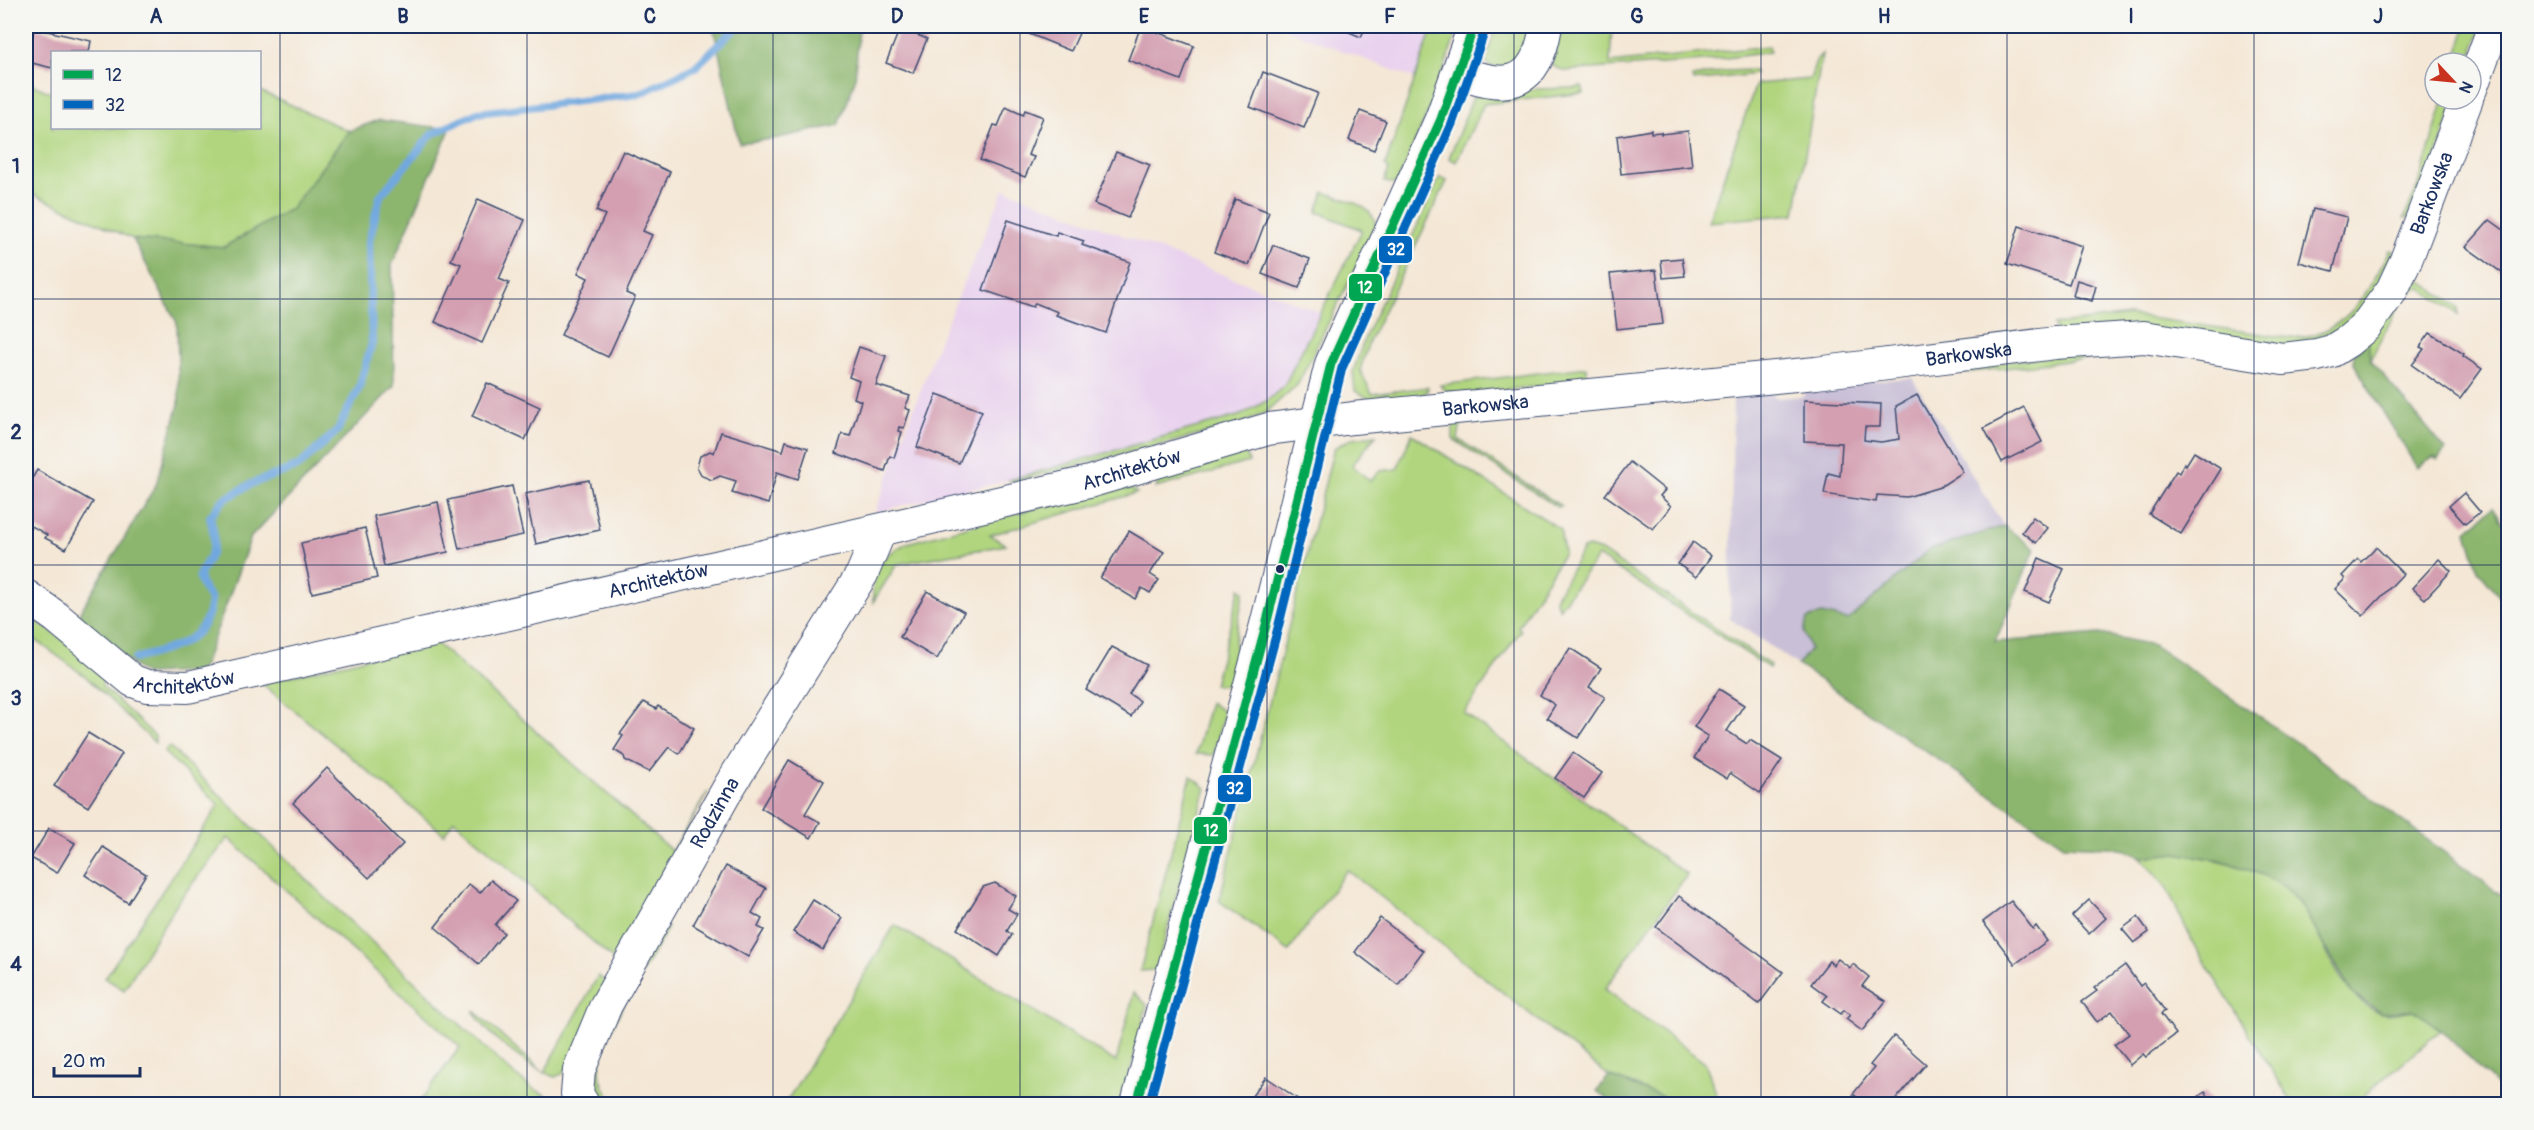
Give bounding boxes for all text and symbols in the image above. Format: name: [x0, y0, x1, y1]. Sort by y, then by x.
text: A: [150, 4, 163, 29]
text: B: [397, 4, 409, 29]
text: C: [644, 4, 656, 29]
text: D: [891, 4, 904, 29]
text: E: [1139, 4, 1150, 29]
text: F: [1384, 4, 1396, 29]
text: G: [1630, 4, 1644, 29]
text: H: [1878, 4, 1891, 29]
text: I: [2128, 4, 2134, 29]
text: J: [2373, 4, 2383, 29]
legend: [51, 51, 261, 129]
north arrow: [2423, 51, 2483, 111]
text: 12: [105, 64, 122, 87]
text: N: [2454, 78, 2477, 97]
text: 32: [105, 94, 125, 117]
street label: Barkowska: [2404, 148, 2458, 238]
text: 1: [12, 154, 20, 179]
line badge: 32: [1378, 235, 1413, 264]
text: 32: [1387, 240, 1405, 260]
line badge: 12: [1348, 273, 1383, 302]
text: 12: [1357, 278, 1373, 298]
street label: Barkowska: [1924, 336, 2013, 372]
street label: Barkowska: [1441, 388, 1530, 422]
text: 2: [10, 420, 22, 445]
street label: Architektów: [1080, 443, 1185, 496]
street label: Architektów: [606, 556, 711, 604]
unlabelled marker: [1274, 563, 1286, 575]
street label: Architektów: [130, 664, 238, 700]
text: 3: [10, 686, 22, 711]
street label: Rodzinna: [684, 772, 745, 853]
line badge: 32: [1217, 774, 1252, 803]
text: 32: [1226, 779, 1244, 799]
line badge: 12: [1193, 816, 1228, 845]
text: 12: [1203, 821, 1219, 841]
text: 4: [10, 952, 22, 977]
scale bar: [54, 1040, 140, 1078]
text: 20 m: [63, 1050, 105, 1073]

